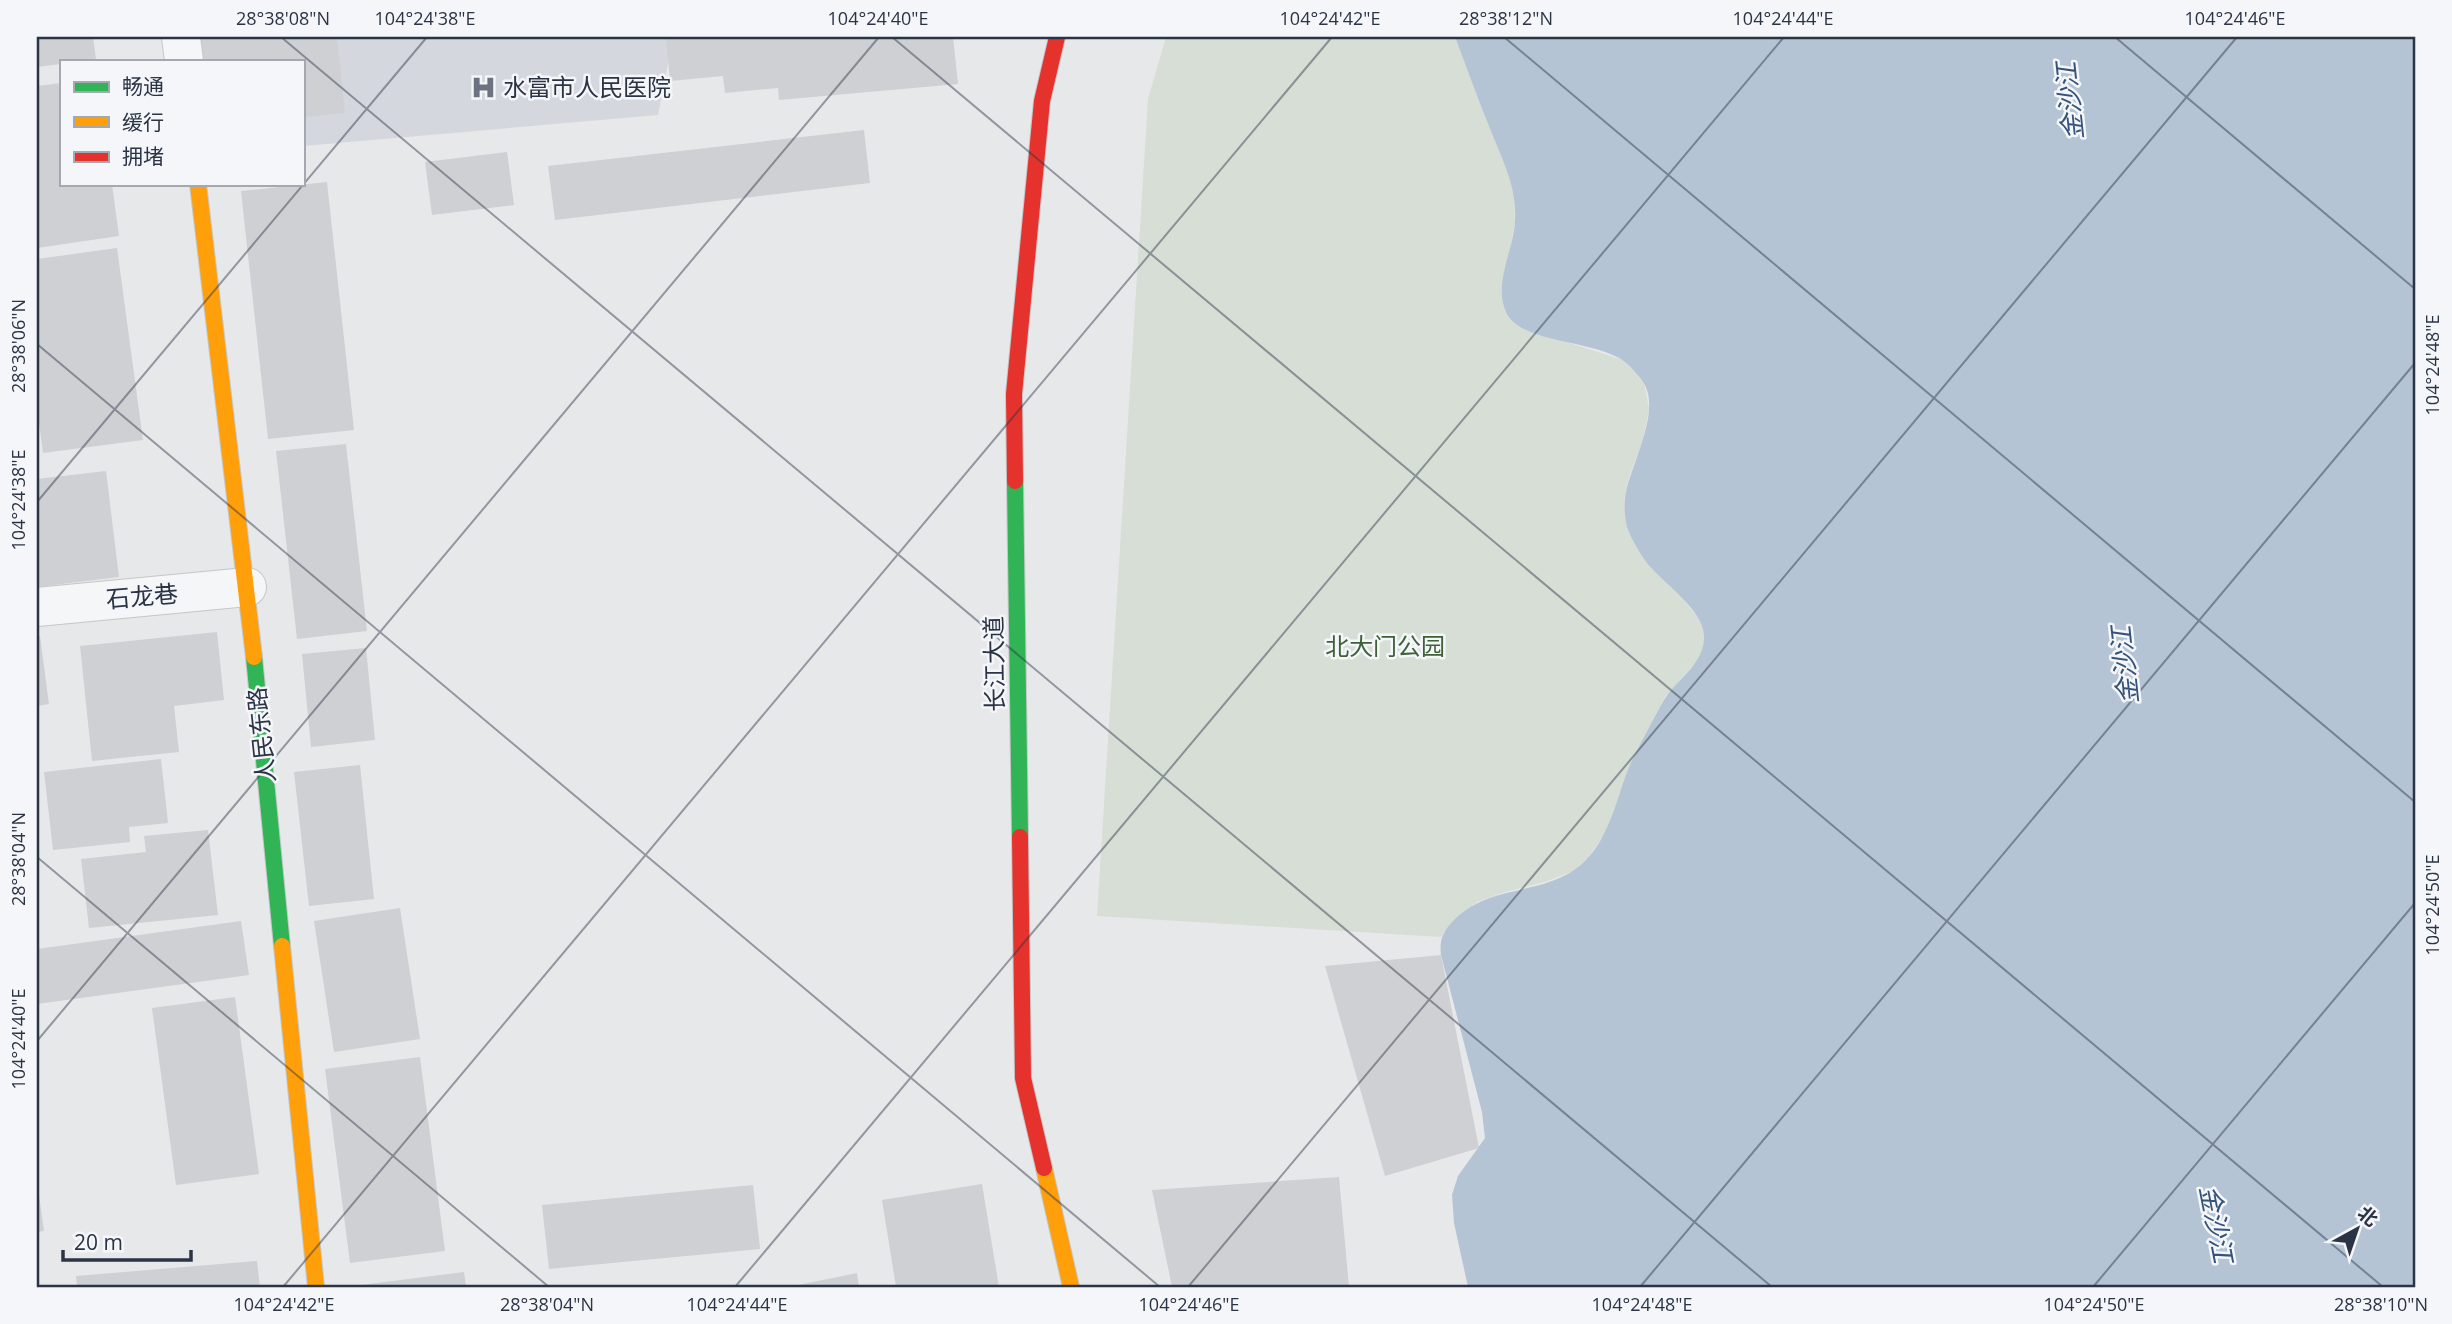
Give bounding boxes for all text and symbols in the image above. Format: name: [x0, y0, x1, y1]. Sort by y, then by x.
text: 28°38'08"N: [236, 6, 330, 30]
text: 104°24'38"E: [375, 6, 475, 30]
text: 104°24'40"E: [828, 6, 928, 30]
text: 104°24'42"E: [1280, 6, 1380, 30]
text: 28°38'12"N: [1459, 6, 1553, 30]
text: 104°24'44"E: [1733, 6, 1833, 30]
text: 104°24'46"E: [2185, 6, 2285, 30]
water label: 金沙江: [2047, 57, 2091, 142]
legend: [60, 60, 304, 186]
place label: 水富市人民医院: [503, 70, 671, 103]
text: 畅通: [122, 72, 164, 100]
hospital icon: 水富市人民医院: [469, 74, 497, 102]
text: 缓行: [122, 108, 164, 136]
text: 拥堵: [122, 142, 164, 170]
text: 28°38'06"N: [6, 299, 30, 393]
text: 104°24'48"E: [2420, 315, 2444, 415]
text: 104°24'38"E: [6, 450, 30, 550]
street label: 石龙巷: [105, 576, 179, 615]
street label: 长江大道: [976, 616, 1011, 712]
water label: 金沙江: [2102, 621, 2146, 706]
park label: 北大门公园: [1325, 629, 1445, 662]
street label: 人民东路: [239, 686, 282, 785]
text: 28°38'04"N: [6, 812, 30, 906]
text: 104°24'50"E: [2420, 855, 2444, 955]
text: 104°24'40"E: [6, 989, 30, 1089]
water label: 金沙江: [2192, 1182, 2243, 1268]
north arrow: [2322, 1194, 2392, 1264]
text: 北: [2352, 1200, 2384, 1232]
scale bar: [63, 1219, 191, 1263]
text: 20 m: [74, 1228, 123, 1256]
text: 104°24'42"E: [234, 1292, 334, 1316]
text: 28°38'04"N: [500, 1292, 594, 1316]
text: 104°24'44"E: [687, 1292, 787, 1316]
text: 104°24'46"E: [1139, 1292, 1239, 1316]
text: 104°24'48"E: [1592, 1292, 1692, 1316]
text: 104°24'50"E: [2044, 1292, 2144, 1316]
text: 28°38'10"N: [2334, 1292, 2428, 1316]

